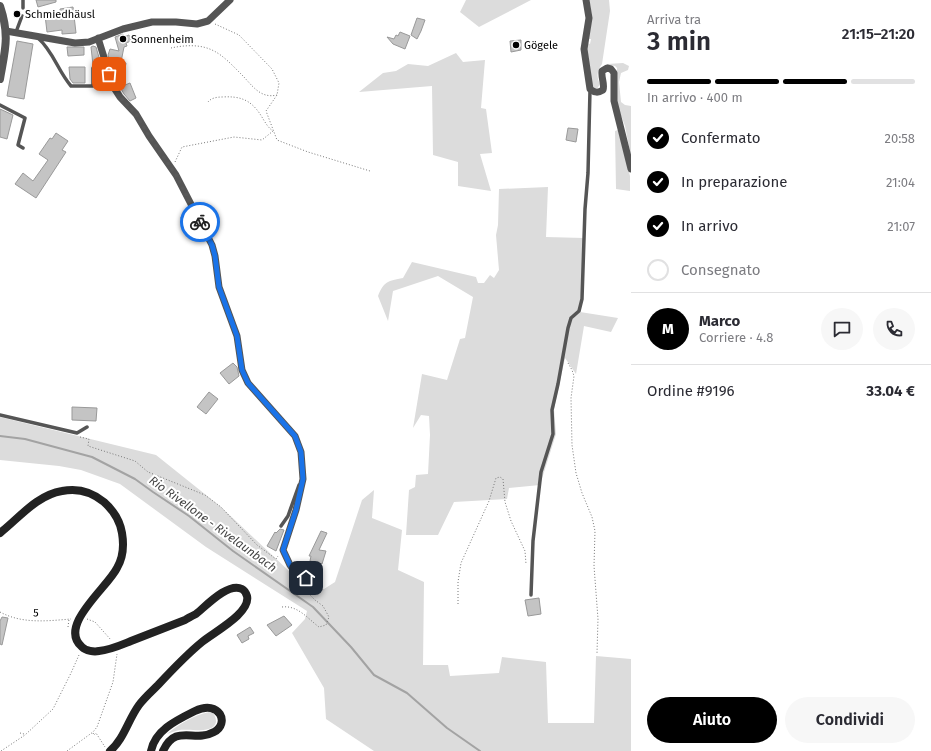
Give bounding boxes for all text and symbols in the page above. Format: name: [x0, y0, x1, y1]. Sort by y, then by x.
place label: Schmiedhäusl: [25, 8, 95, 21]
marker: Schmiedhäusl: [12, 9, 22, 19]
text: Arriva tra: [647, 12, 701, 27]
text: 21:15–21:20: [842, 25, 915, 43]
text: 3 min: [647, 26, 711, 57]
place label: Sonnenheim: [131, 33, 194, 46]
marker: Sonnenheim: [118, 34, 128, 44]
place label: Gögele: [524, 39, 558, 52]
marker: Gögele: [511, 40, 521, 50]
pin: [92, 57, 126, 91]
icon: bag: [98, 63, 120, 85]
text: In arrivo · 400 m: [647, 90, 743, 105]
icon: check: [647, 127, 669, 149]
text: Confermato: [681, 129, 760, 147]
text: 20:58: [884, 131, 915, 146]
icon: check: [647, 171, 669, 193]
text: In preparazione: [681, 173, 787, 191]
text: 21:04: [886, 175, 915, 190]
courier: [180, 202, 220, 242]
icon: bike: [189, 211, 211, 233]
icon: check: [647, 215, 669, 237]
text: In arrivo: [681, 217, 738, 235]
text: 21:07: [887, 219, 915, 234]
text: Consegnato: [681, 261, 761, 279]
button: chat: [821, 308, 863, 350]
button: phone: [873, 308, 915, 350]
text: Marco: [699, 312, 740, 330]
text: M: [662, 320, 674, 338]
text: Corriere · 4.8: [699, 330, 773, 345]
text: Ordine #9196: [647, 382, 735, 400]
text: 33.04 €: [866, 382, 915, 400]
water label: Rio Rivellone - Rivelaunbach: [147, 473, 279, 575]
pin: [289, 561, 323, 595]
icon: home: [295, 567, 317, 589]
street label: 5: [33, 606, 40, 620]
button: Aiuto: [647, 697, 777, 743]
button: Condividi: [785, 697, 915, 743]

